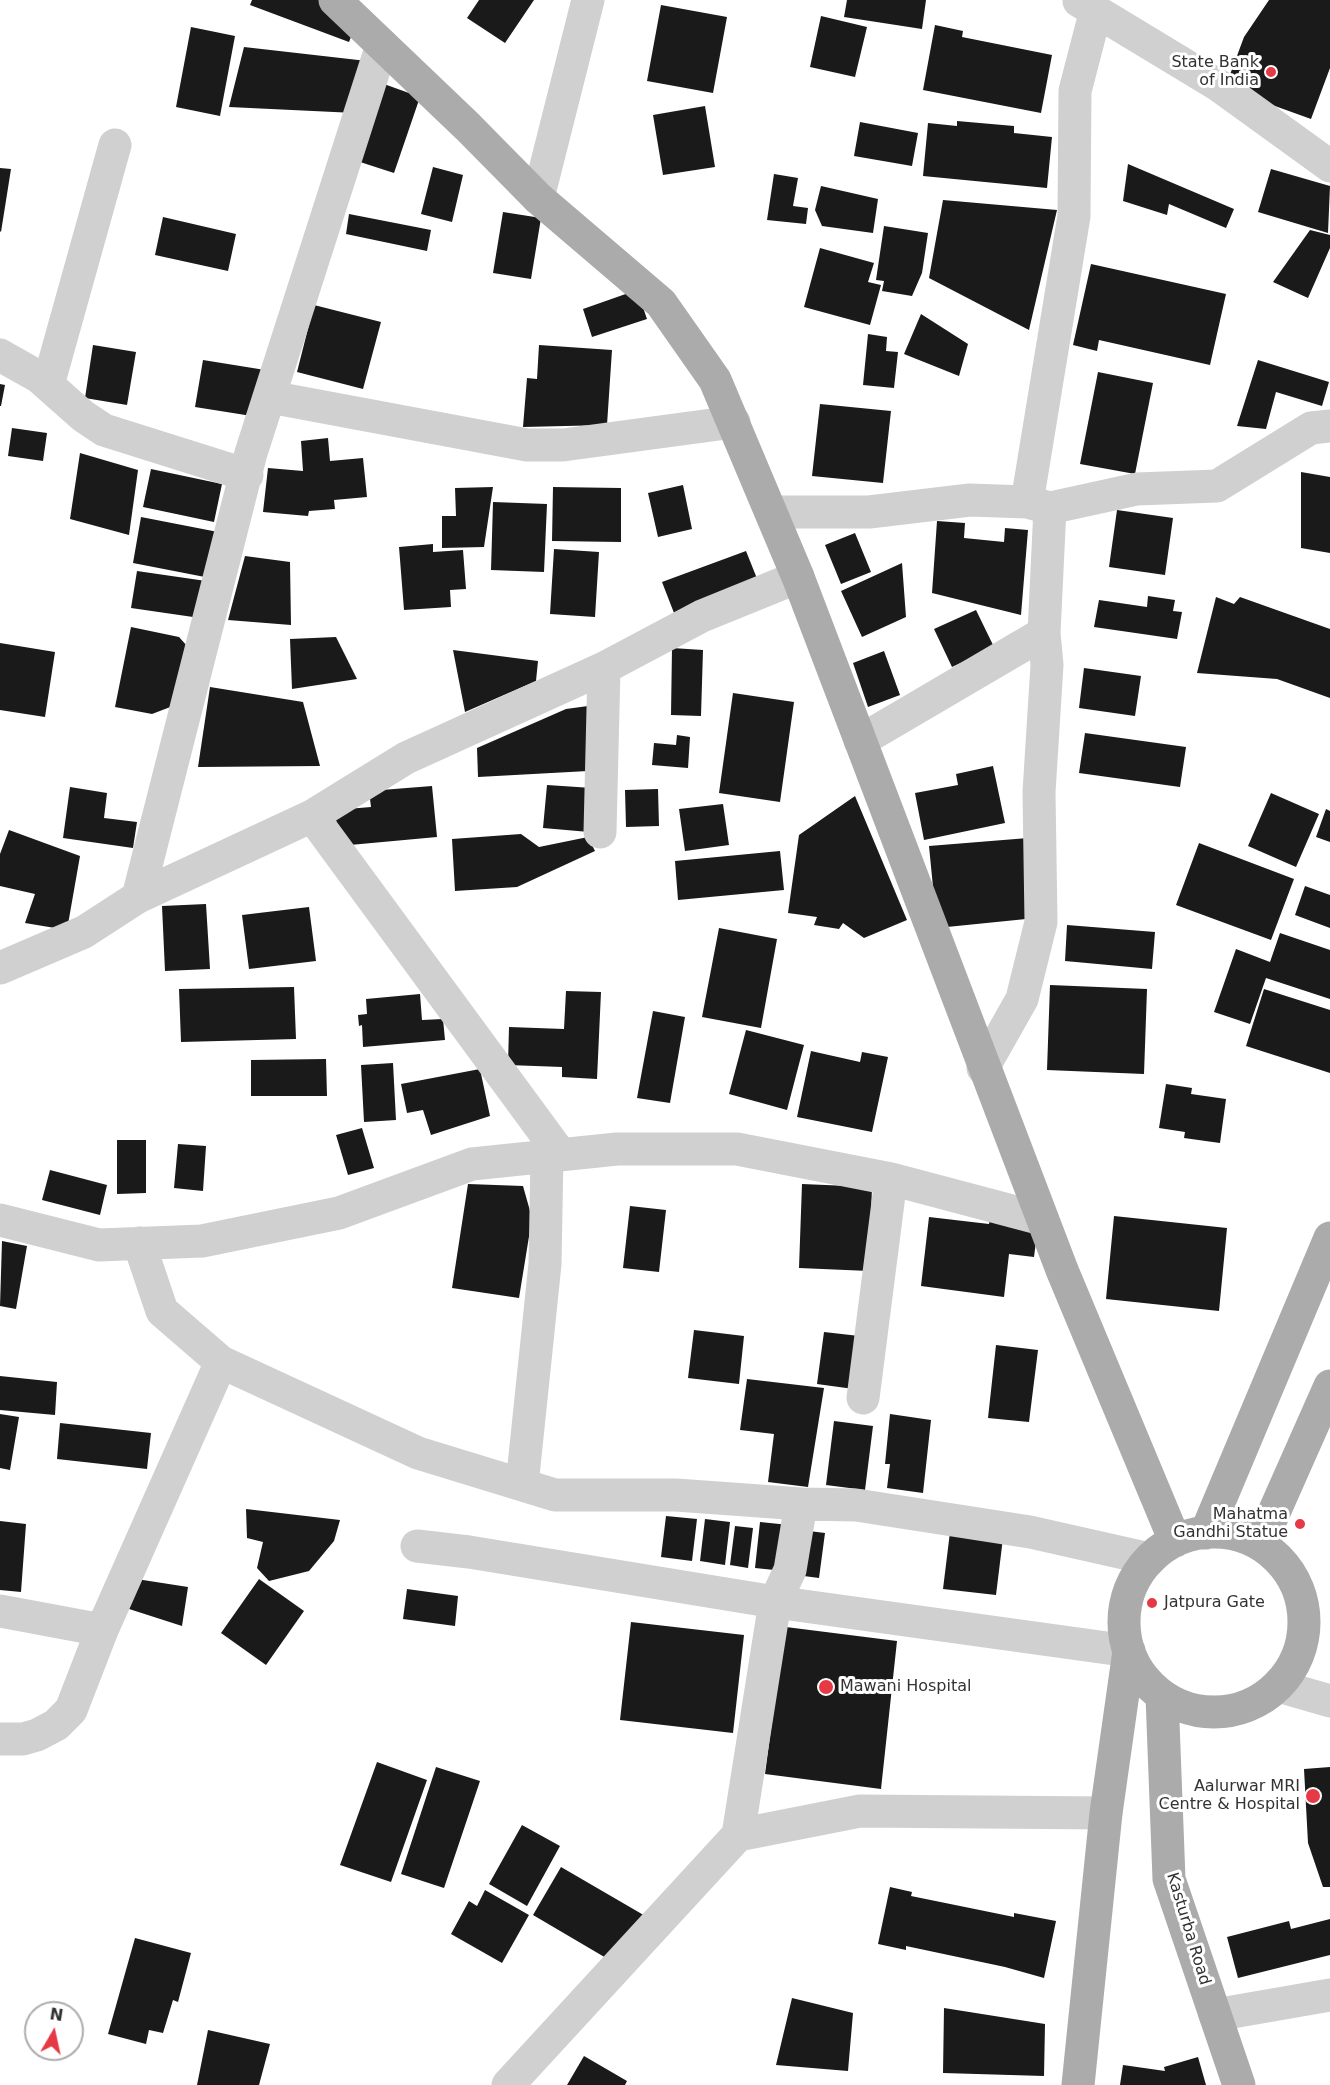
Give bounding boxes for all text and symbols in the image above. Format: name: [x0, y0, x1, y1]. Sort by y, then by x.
place label: State Bank of India: [1171, 53, 1259, 91]
marker: State Bank of India: [1264, 65, 1278, 79]
place label: Mahatma Gandhi Statue: [1173, 1505, 1288, 1543]
marker: Mahatma Gandhi Statue: [1293, 1517, 1307, 1531]
place label: Jatpura Gate: [1164, 1593, 1265, 1613]
marker: Jatpura Gate: [1145, 1596, 1159, 1610]
place label: Mawani Hospital: [840, 1677, 971, 1697]
marker: Mawani Hospital: [817, 1678, 835, 1696]
place label: Aalurwar MRI Centre & Hospital: [1159, 1777, 1300, 1815]
marker: Aalurwar MRI Centre & Hospital: [1304, 1787, 1322, 1805]
street label: Kasturba Road: [1162, 1870, 1214, 1988]
north arrow: [24, 2001, 84, 2061]
text: N: [48, 2004, 65, 2025]

